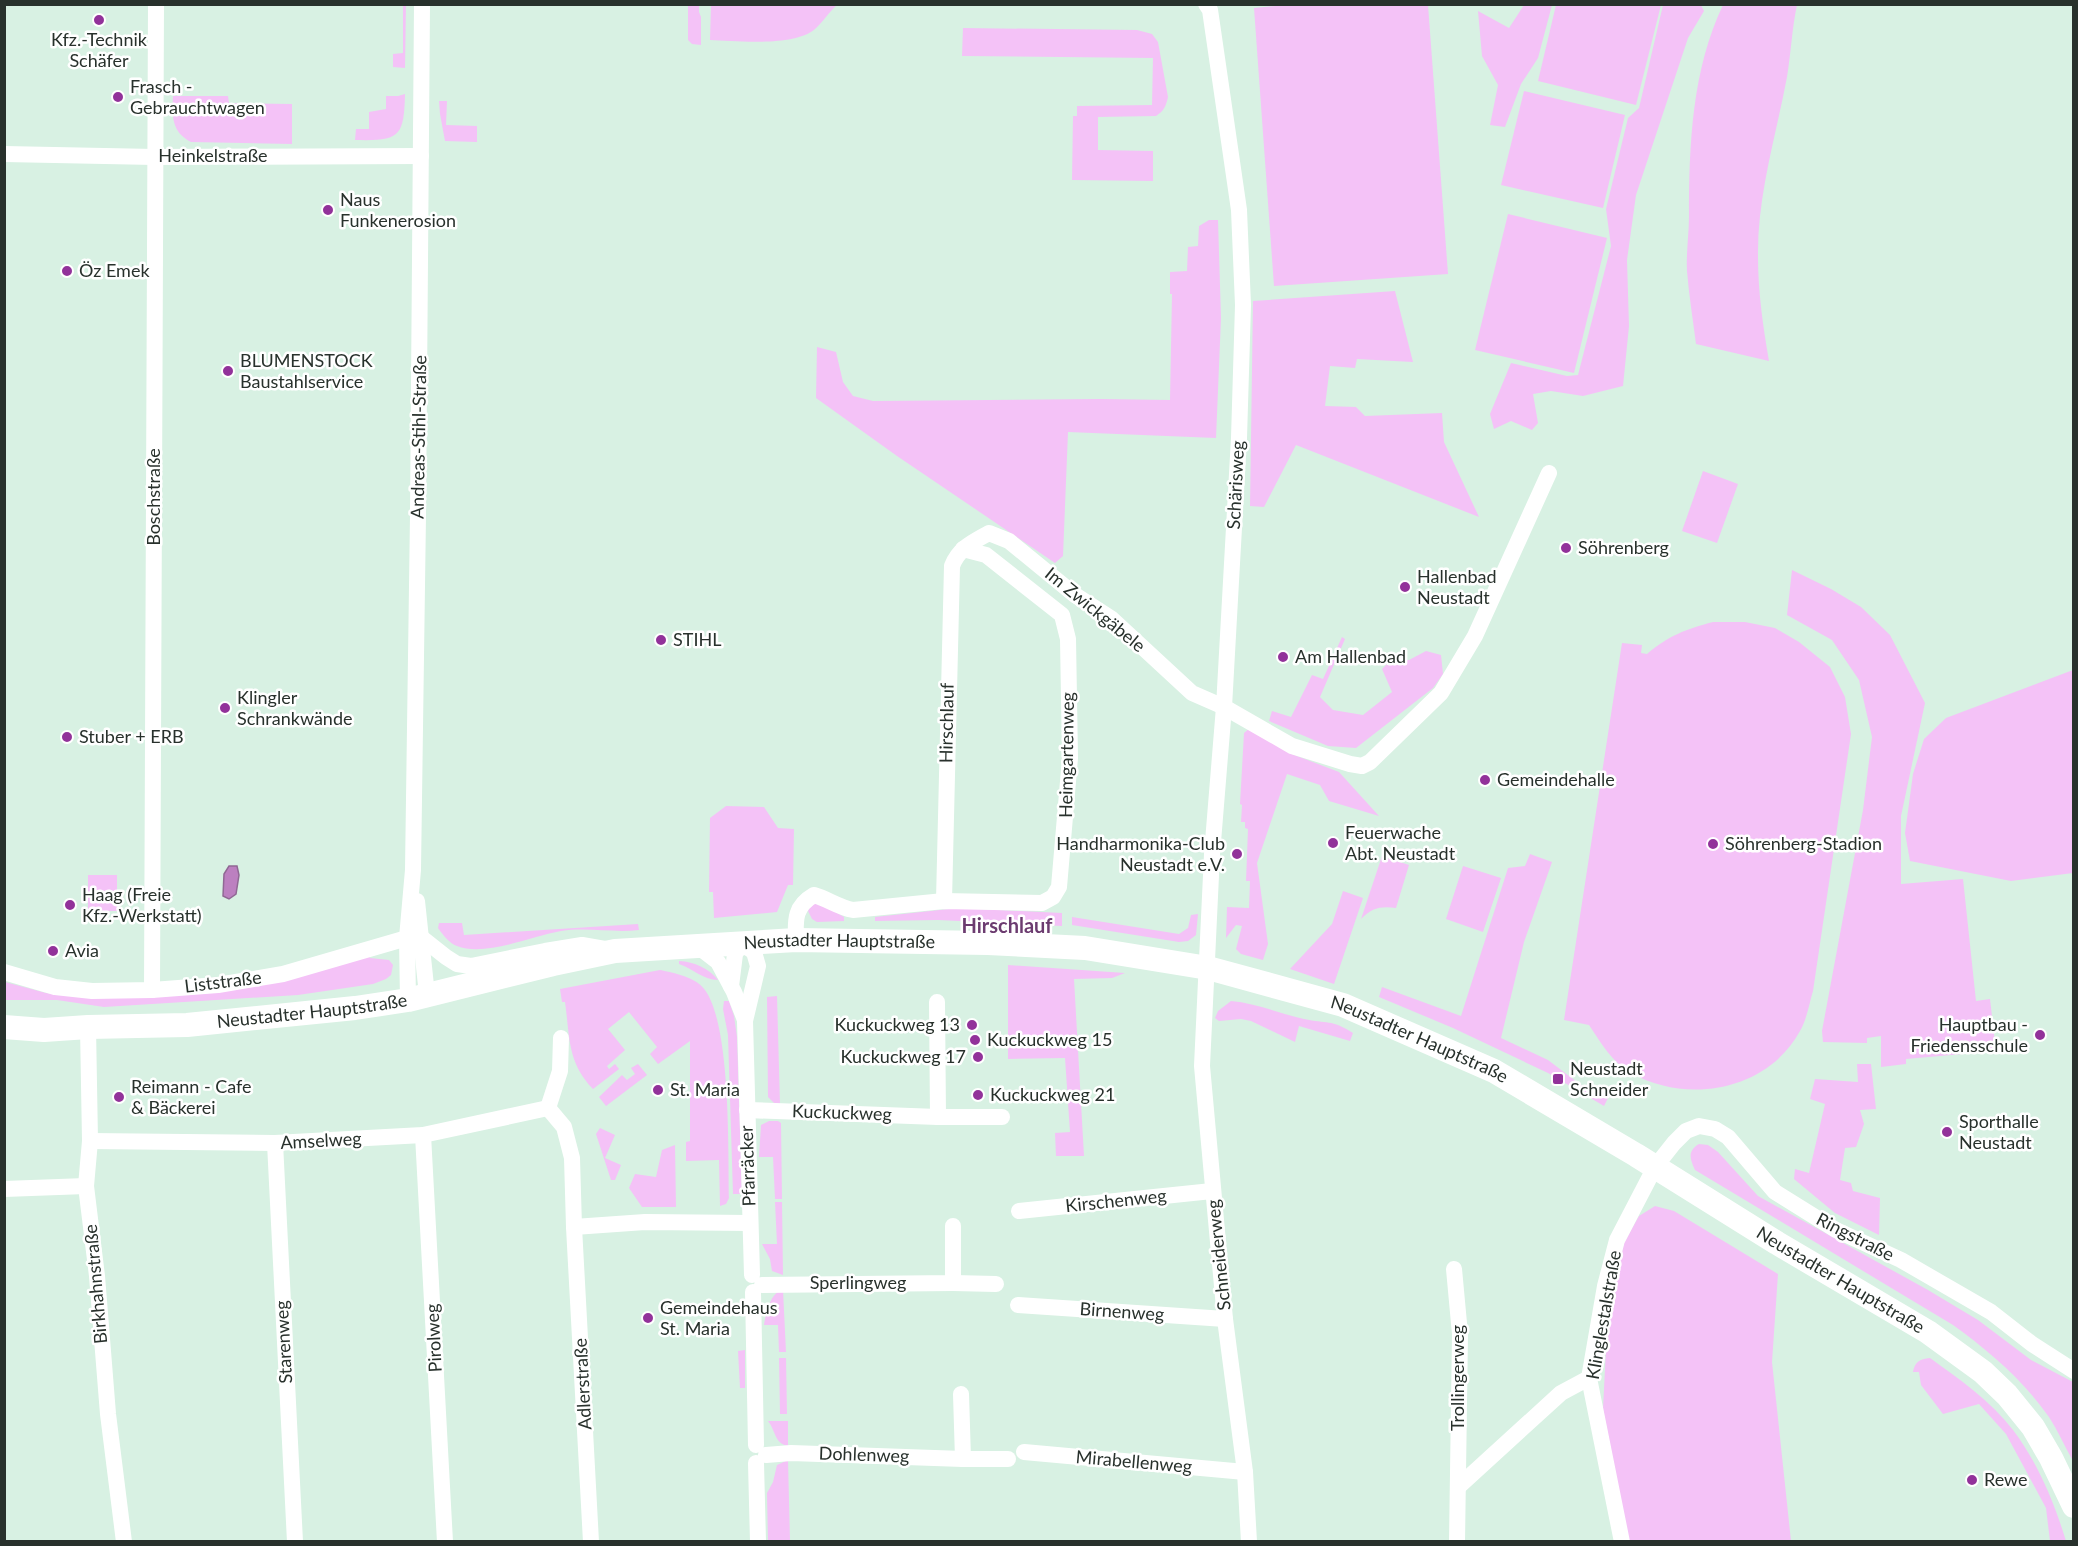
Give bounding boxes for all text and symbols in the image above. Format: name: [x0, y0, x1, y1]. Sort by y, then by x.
marker: Kfz.-Technik Schäfer: [92, 13, 106, 27]
place label: Kfz.-Technik Schäfer: [51, 28, 148, 71]
place label: Frasch - Gebrauchtwagen: [130, 75, 265, 118]
marker: Frasch - Gebrauchtwagen: [111, 90, 125, 104]
street label: Heinkelstraße: [158, 144, 268, 166]
place label: Naus Funkenerosion: [340, 188, 456, 231]
marker: Naus Funkenerosion: [321, 203, 335, 217]
place label: Öz Emek: [79, 259, 150, 281]
marker: Öz Emek: [60, 264, 74, 278]
place label: BLUMENSTOCK Baustahlservice: [240, 349, 373, 392]
street label: Andreas-Stihl-Straße: [406, 355, 430, 519]
marker: BLUMENSTOCK Baustahlservice: [221, 364, 235, 378]
street label: Schärisweg: [1222, 440, 1248, 530]
street label: Boschstraße: [142, 448, 164, 546]
place label: Söhrenberg: [1578, 536, 1669, 558]
marker: Söhrenberg: [1559, 541, 1573, 555]
street label: Im Zwickgäbele: [1041, 562, 1150, 656]
place label: Hallenbad Neustadt: [1417, 565, 1497, 608]
marker: Hallenbad Neustadt: [1398, 580, 1412, 594]
place label: STIHL: [673, 628, 721, 650]
marker: STIHL: [654, 633, 668, 647]
place label: Am Hallenbad: [1295, 645, 1406, 667]
marker: Am Hallenbad: [1276, 650, 1290, 664]
street label: Hirschlauf: [934, 682, 958, 763]
place label: Klingler Schrankwände: [237, 686, 353, 729]
street label: Heimgartenweg: [1054, 692, 1078, 818]
marker: Klingler Schrankwände: [218, 701, 232, 715]
place label: Stuber + ERB: [79, 725, 184, 747]
marker: Stuber + ERB: [60, 730, 74, 744]
place label: Gemeindehalle: [1497, 768, 1615, 790]
marker: Gemeindehalle: [1478, 773, 1492, 787]
place label: Feuerwache Abt. Neustadt: [1345, 821, 1456, 864]
place label: Handharmonika-Club Neustadt e.V.: [1056, 832, 1225, 875]
place label: Söhrenberg-Stadion: [1725, 832, 1882, 854]
marker: Feuerwache Abt. Neustadt: [1326, 836, 1340, 850]
marker: Söhrenberg-Stadion: [1706, 837, 1720, 851]
marker: Handharmonika-Club Neustadt e.V.: [1230, 847, 1244, 861]
place label: Haag (Freie Kfz.-Werkstatt): [82, 883, 202, 926]
marker: Haag (Freie Kfz.-Werkstatt): [63, 898, 77, 912]
district label: Hirschlauf: [961, 913, 1053, 937]
street label: Neustadter Hauptstraße: [743, 928, 935, 953]
place label: Avia: [65, 939, 99, 961]
marker: Avia: [46, 944, 60, 958]
street label: Liststraße: [183, 965, 263, 997]
street label: Neustadter Hauptstraße: [216, 988, 409, 1032]
street label: Neustadter Hauptstraße: [1328, 990, 1513, 1087]
place label: Kuckuckweg 13: [835, 1013, 960, 1035]
place label: Hauptbau - Friedensschule: [1911, 1013, 2028, 1056]
marker: Kuckuckweg 13: [965, 1018, 979, 1032]
place label: Kuckuckweg 15: [987, 1028, 1112, 1050]
marker: Hauptbau - Friedensschule: [2033, 1028, 2047, 1042]
marker: Kuckuckweg 15: [968, 1033, 982, 1047]
place label: Kuckuckweg 17: [841, 1045, 966, 1067]
marker: Kuckuckweg 17: [971, 1050, 985, 1064]
place label: Neustadt Schneider: [1570, 1057, 1649, 1100]
marker: Neustadt Schneider: [1551, 1072, 1565, 1086]
place label: Reimann - Cafe & Bäckerei: [131, 1075, 252, 1118]
place label: St. Maria: [670, 1078, 740, 1100]
marker: St. Maria: [651, 1083, 665, 1097]
place label: Kuckuckweg 21: [990, 1083, 1115, 1105]
marker: Kuckuckweg 21: [971, 1088, 985, 1102]
marker: Reimann - Cafe & Bäckerei: [112, 1090, 126, 1104]
street label: Kuckuckweg: [792, 1099, 892, 1125]
place label: Sporthalle Neustadt: [1959, 1110, 2039, 1153]
street label: Pfarräcker: [735, 1125, 759, 1207]
marker: Sporthalle Neustadt: [1940, 1125, 1954, 1139]
street label: Amselweg: [280, 1127, 362, 1153]
street label: Kirschenweg: [1064, 1184, 1168, 1216]
street label: Schneiderweg: [1201, 1199, 1235, 1312]
street label: Ringstraße: [1813, 1207, 1898, 1265]
street label: Neustadter Hauptstraße: [1753, 1221, 1929, 1338]
street label: Birkhahnstraße: [79, 1223, 111, 1345]
street label: Klinglestalstraße: [1581, 1249, 1625, 1381]
street label: Sperlingweg: [810, 1271, 906, 1293]
place label: Gemeindehaus St. Maria: [660, 1296, 778, 1339]
street label: Birnenweg: [1079, 1297, 1165, 1325]
street label: Starenweg: [270, 1300, 296, 1384]
street label: Pirolweg: [420, 1303, 446, 1373]
marker: Gemeindehaus St. Maria: [641, 1311, 655, 1325]
street label: Trollingerweg: [1446, 1325, 1468, 1431]
street label: Adlerstraße: [569, 1338, 595, 1431]
street label: Dohlenweg: [818, 1441, 910, 1467]
street label: Mirabellenweg: [1075, 1445, 1193, 1477]
place label: Rewe: [1984, 1468, 2028, 1490]
marker: Rewe: [1965, 1473, 1979, 1487]

